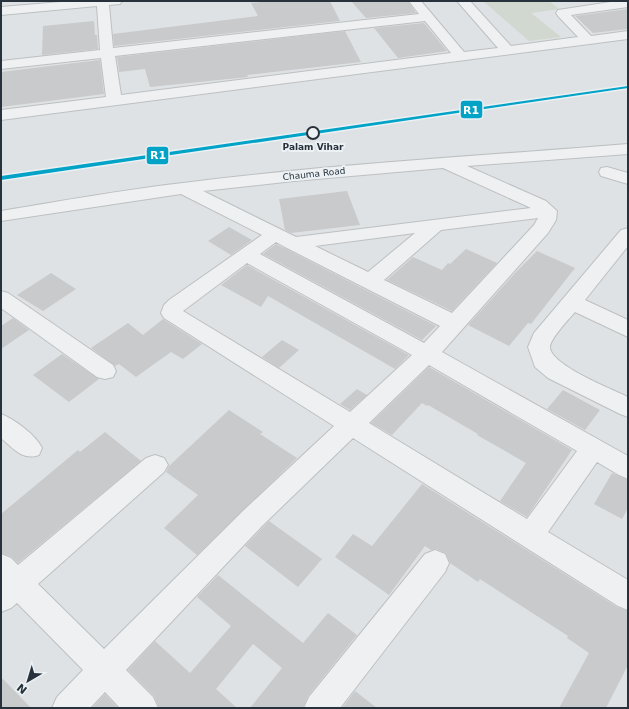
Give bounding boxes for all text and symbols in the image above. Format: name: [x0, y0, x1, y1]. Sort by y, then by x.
line badge: R1: [460, 100, 483, 119]
text: R1: [463, 104, 479, 117]
marker: Palam Vihar: [306, 126, 320, 140]
place label: Palam Vihar: [283, 142, 344, 152]
line badge: R1: [146, 146, 169, 165]
text: R1: [150, 149, 166, 162]
street label: Chauma Road: [282, 166, 346, 182]
north arrow: [8, 661, 48, 701]
text: N: [15, 681, 30, 696]

